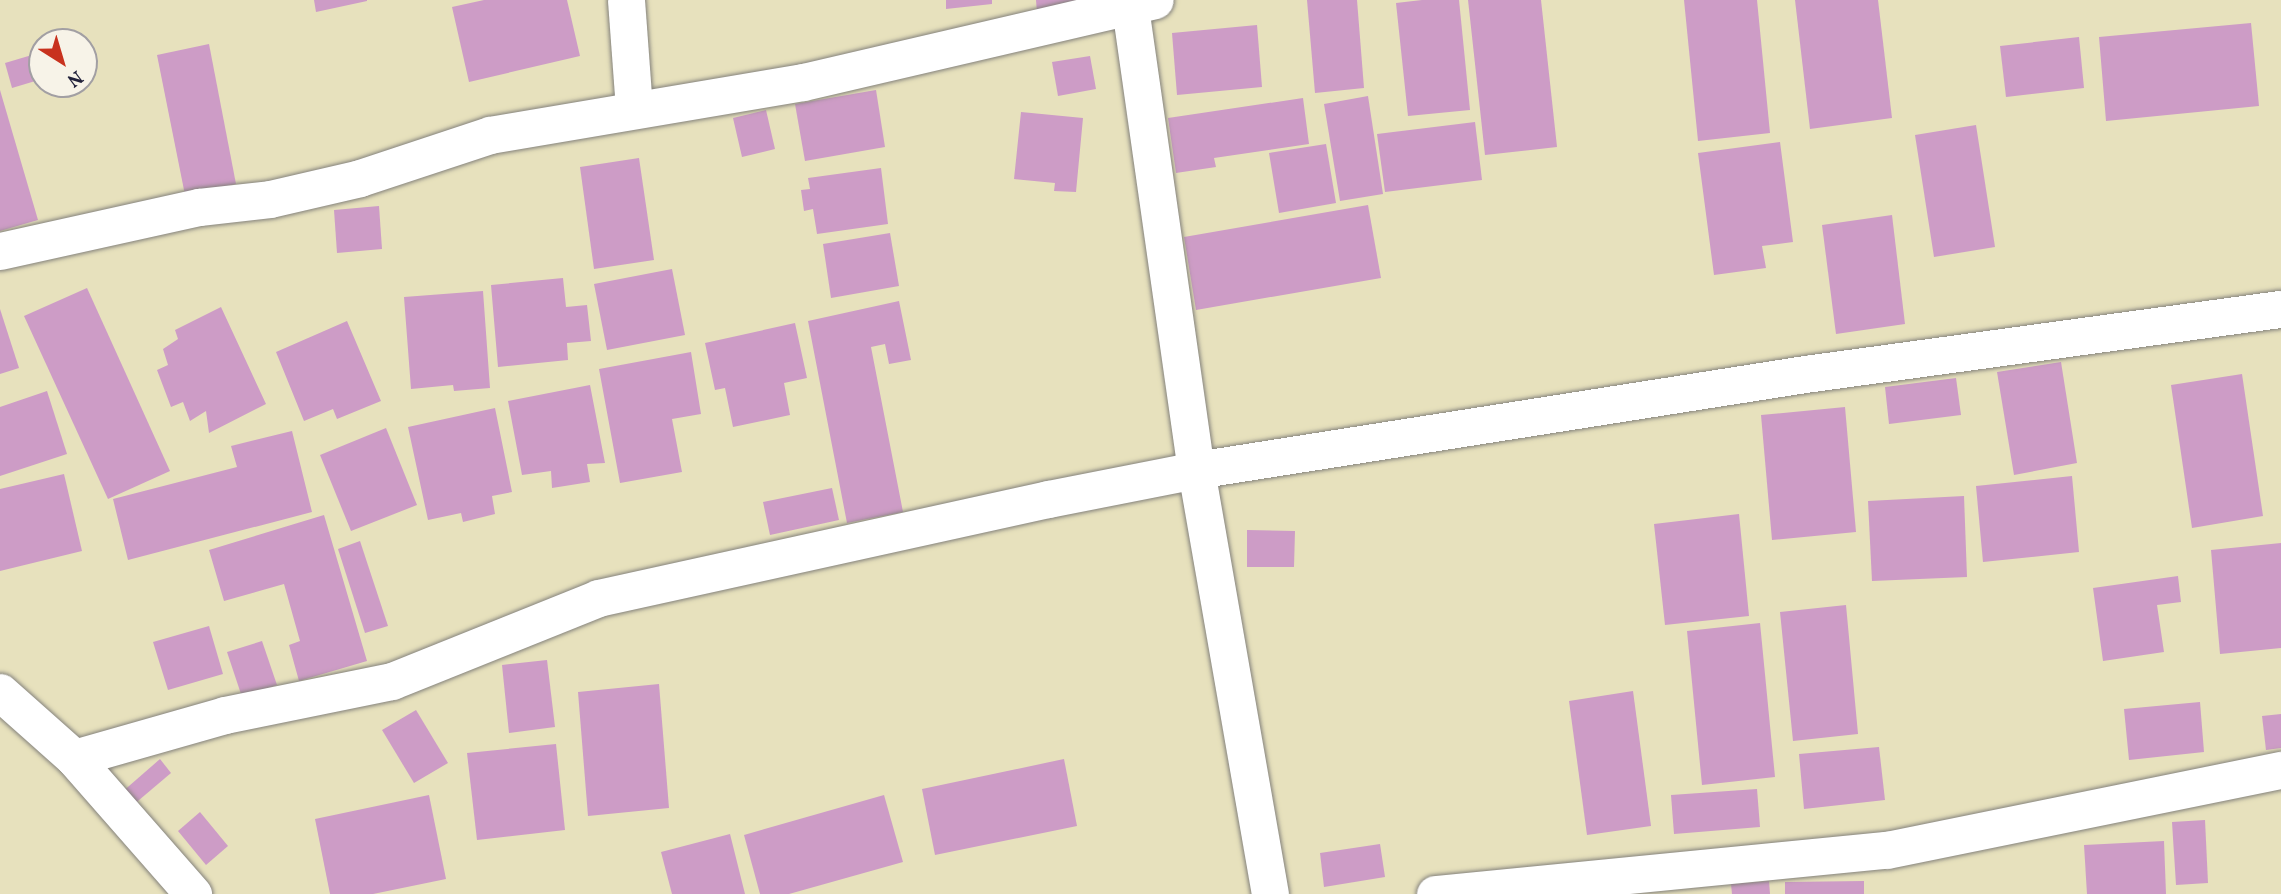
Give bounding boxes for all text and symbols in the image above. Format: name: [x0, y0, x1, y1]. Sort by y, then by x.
north arrow: [28, 28, 98, 98]
text: N: [61, 64, 88, 93]

